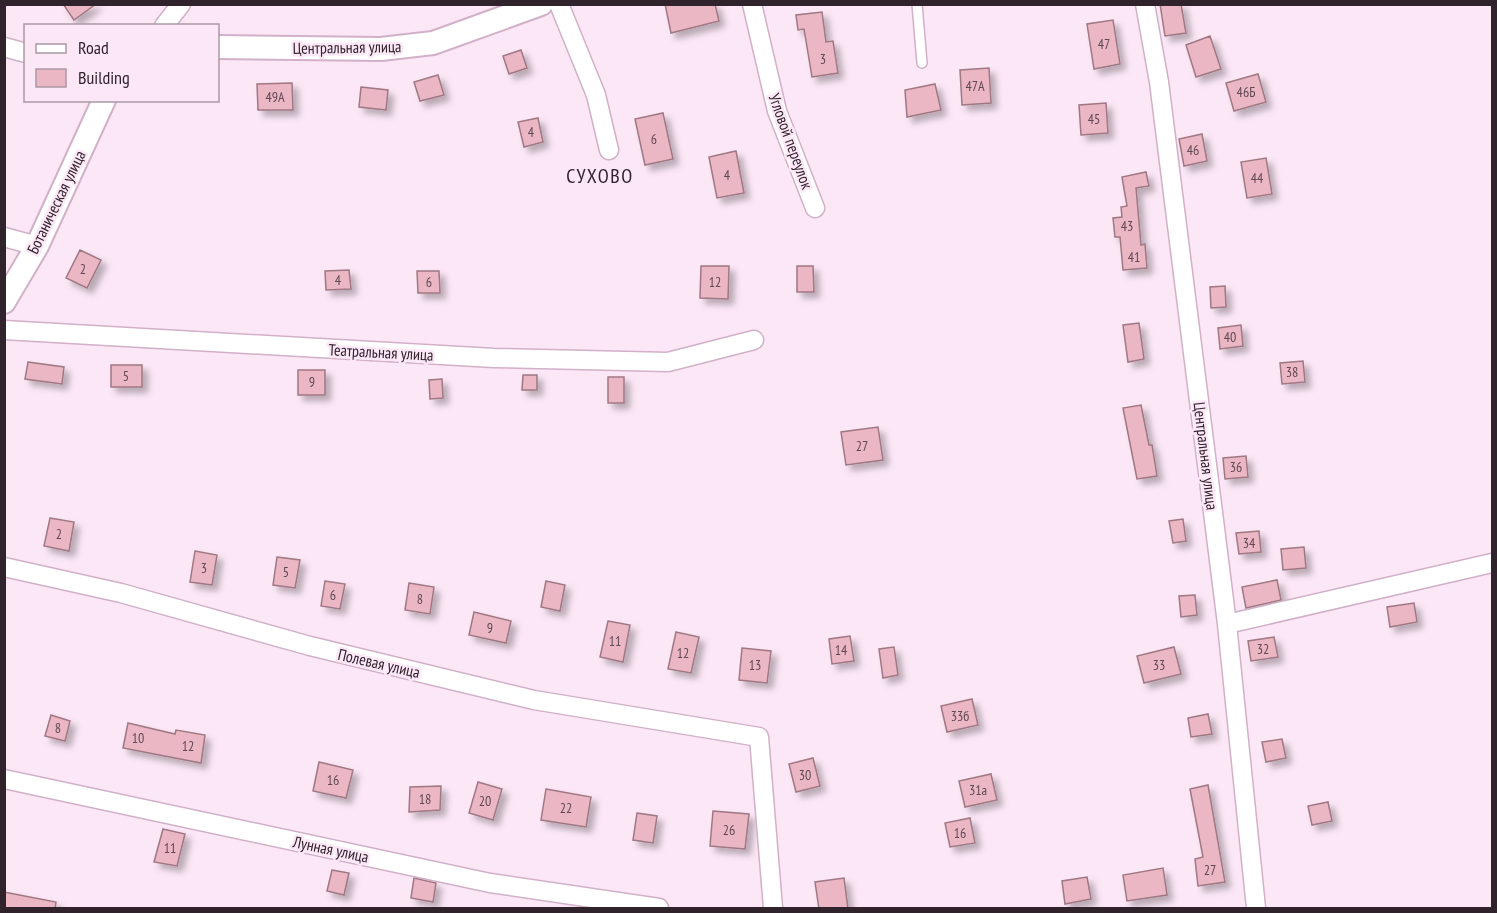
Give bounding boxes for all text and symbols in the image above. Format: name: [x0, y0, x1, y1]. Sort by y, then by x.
legend: [24, 24, 219, 102]
house number: 47: [1098, 35, 1110, 53]
text: Road: [78, 36, 109, 59]
street label: Центральная улица: [292, 36, 402, 58]
house number: 3: [820, 50, 826, 68]
text: Building: [78, 66, 130, 89]
house number: 47А: [965, 77, 985, 95]
house number: 46Б: [1237, 83, 1255, 101]
house number: 49А: [265, 88, 285, 106]
street label: Угловой переулок: [764, 90, 818, 192]
house number: 45: [1088, 110, 1100, 128]
house number: 4: [528, 123, 535, 141]
house number: 6: [651, 130, 657, 148]
house number: 46: [1187, 141, 1199, 159]
street label: Ботаническая улица: [22, 147, 90, 257]
district label: СУХОВО: [566, 163, 634, 189]
house number: 4: [724, 166, 731, 184]
house number: 44: [1251, 169, 1264, 187]
house number: 43: [1121, 217, 1133, 235]
house number: 41: [1128, 248, 1140, 266]
house number: 2: [80, 260, 86, 278]
house number: 4: [335, 271, 342, 289]
house number: 6: [426, 273, 432, 291]
house number: 12: [709, 273, 721, 291]
house number: 40: [1224, 328, 1236, 346]
street label: Театральная улица: [328, 339, 434, 365]
house number: 38: [1286, 363, 1298, 381]
house number: 5: [123, 367, 129, 385]
house number: 9: [309, 373, 315, 391]
street label: Центральная улица: [1189, 401, 1223, 511]
house number: 27: [856, 437, 868, 455]
house number: 36: [1230, 458, 1242, 476]
house number: 2: [56, 525, 62, 543]
house number: 34: [1243, 534, 1256, 552]
house number: 3: [201, 559, 207, 577]
house number: 5: [283, 563, 289, 581]
house number: 6: [330, 586, 336, 604]
house number: 8: [417, 590, 423, 608]
house number: 9: [487, 619, 493, 637]
house number: 11: [609, 632, 621, 650]
house number: 32: [1257, 640, 1269, 658]
house number: 14: [835, 641, 848, 659]
street label: Полевая улица: [336, 644, 422, 682]
house number: 12: [677, 644, 689, 662]
house number: 13: [749, 656, 761, 674]
house number: 33: [1153, 656, 1165, 674]
house number: 33б: [951, 707, 969, 725]
house number: 8: [55, 719, 61, 737]
house number: 10: [132, 729, 144, 747]
house number: 12: [182, 737, 194, 755]
house number: 30: [799, 766, 811, 784]
house number: 16: [327, 771, 339, 789]
house number: 31а: [969, 781, 987, 799]
house number: 18: [419, 790, 431, 808]
house number: 20: [479, 792, 491, 810]
house number: 22: [560, 799, 572, 817]
house number: 26: [723, 821, 735, 839]
house number: 16: [954, 824, 966, 842]
street label: Лунная улица: [290, 831, 371, 867]
house number: 11: [164, 839, 176, 857]
house number: 27: [1204, 861, 1216, 879]

